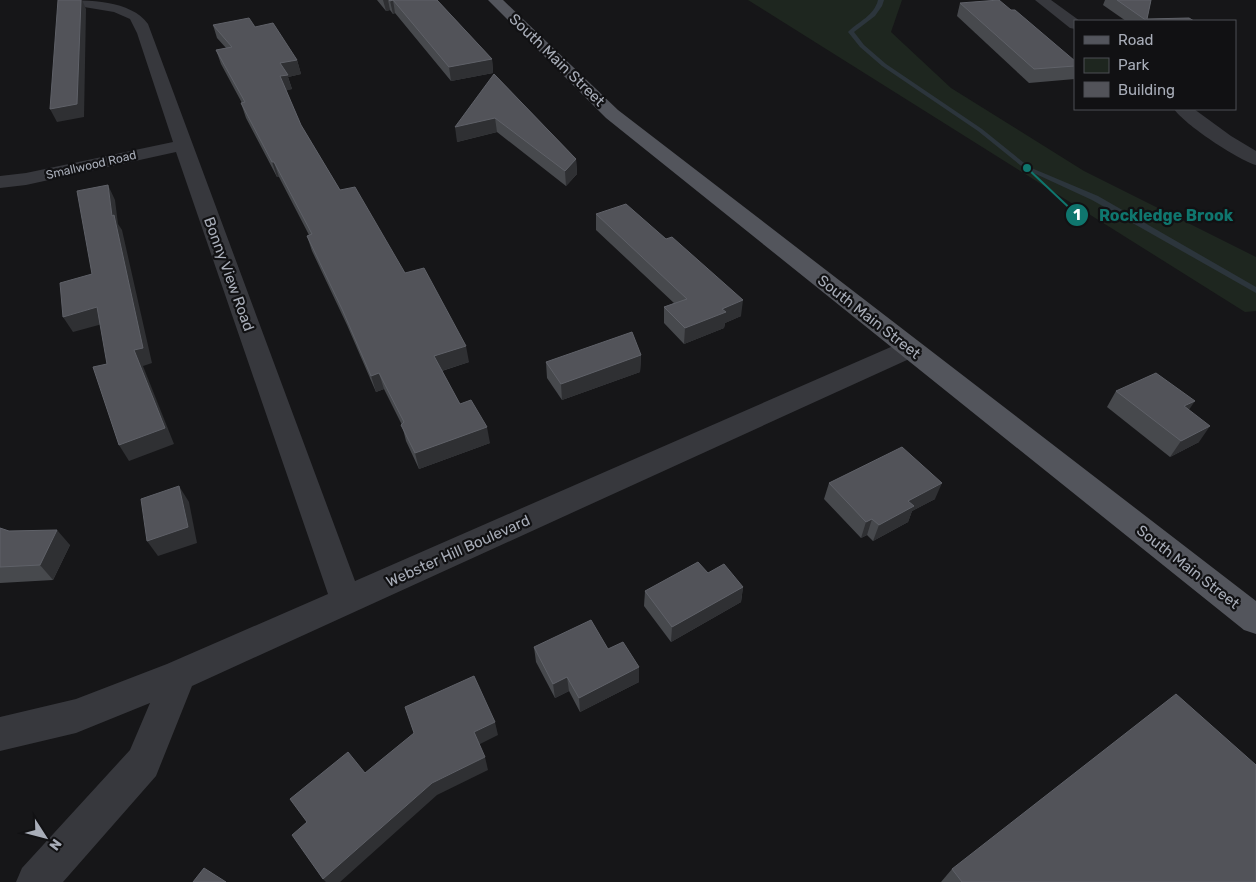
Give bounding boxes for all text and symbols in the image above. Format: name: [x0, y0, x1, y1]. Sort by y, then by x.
street label: South Main Street: [506, 10, 609, 110]
legend: [1074, 20, 1236, 110]
text: Road: [1118, 31, 1154, 49]
text: Park: [1118, 56, 1149, 74]
text: Building: [1118, 81, 1175, 99]
street label: Smallwood Road: [44, 148, 138, 182]
callout: Rockledge Brook: [1064, 199, 1243, 230]
text: 1: [1073, 206, 1081, 224]
text: Rockledge Brook: [1099, 206, 1234, 225]
street label: Bonny View Road: [200, 214, 258, 334]
street label: South Main Street: [814, 271, 924, 363]
street label: Webster Hill Boulevard: [383, 511, 533, 591]
street label: South Main Street: [1133, 521, 1243, 613]
north arrow: [20, 812, 70, 862]
text: N: [45, 835, 65, 853]

